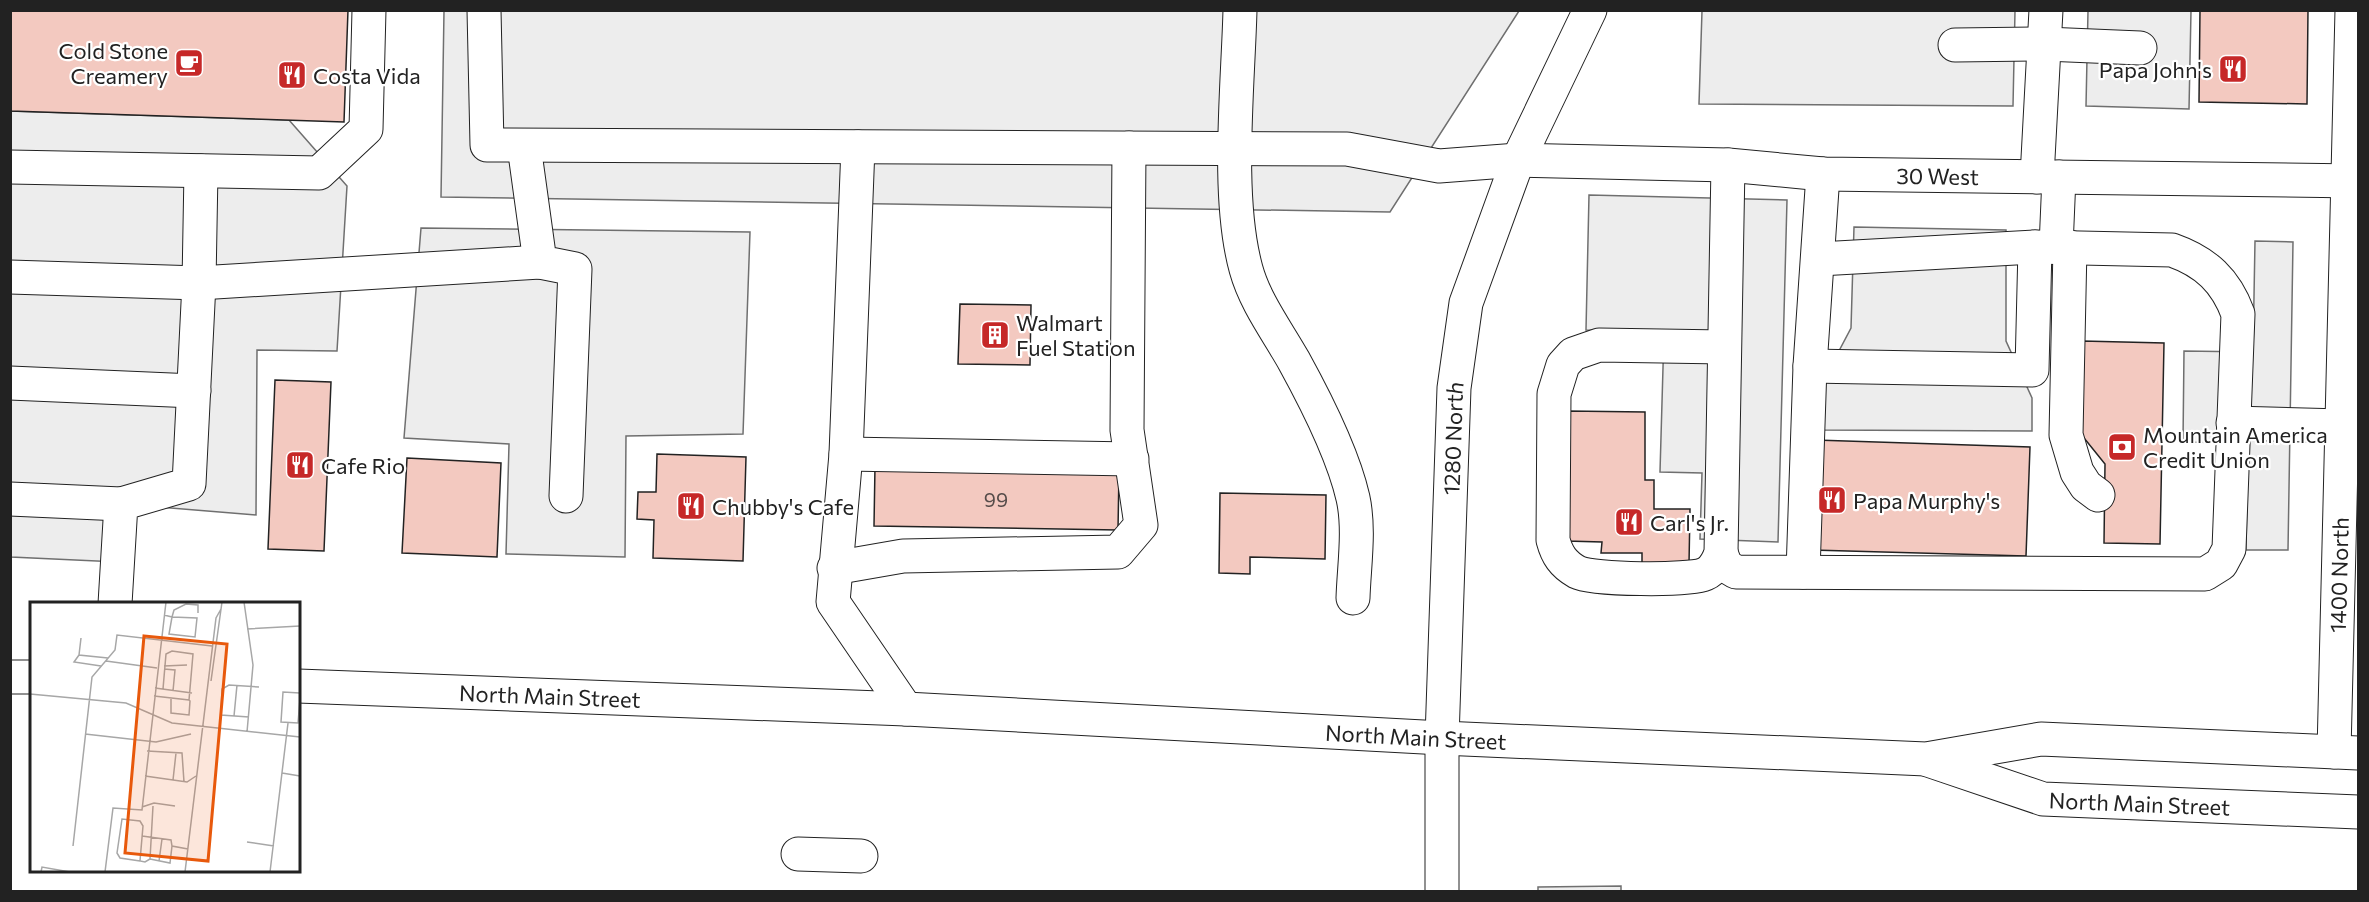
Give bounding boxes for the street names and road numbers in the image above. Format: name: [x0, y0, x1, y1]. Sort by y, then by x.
street label: 30 West: [1896, 161, 1979, 190]
street label: 1280 North: [1437, 380, 1468, 495]
street label: 1400 North: [2323, 517, 2353, 633]
street label: North Main Street: [459, 679, 641, 712]
street label: North Main Street: [1324, 718, 1507, 754]
street label: North Main Street: [2048, 786, 2231, 820]

